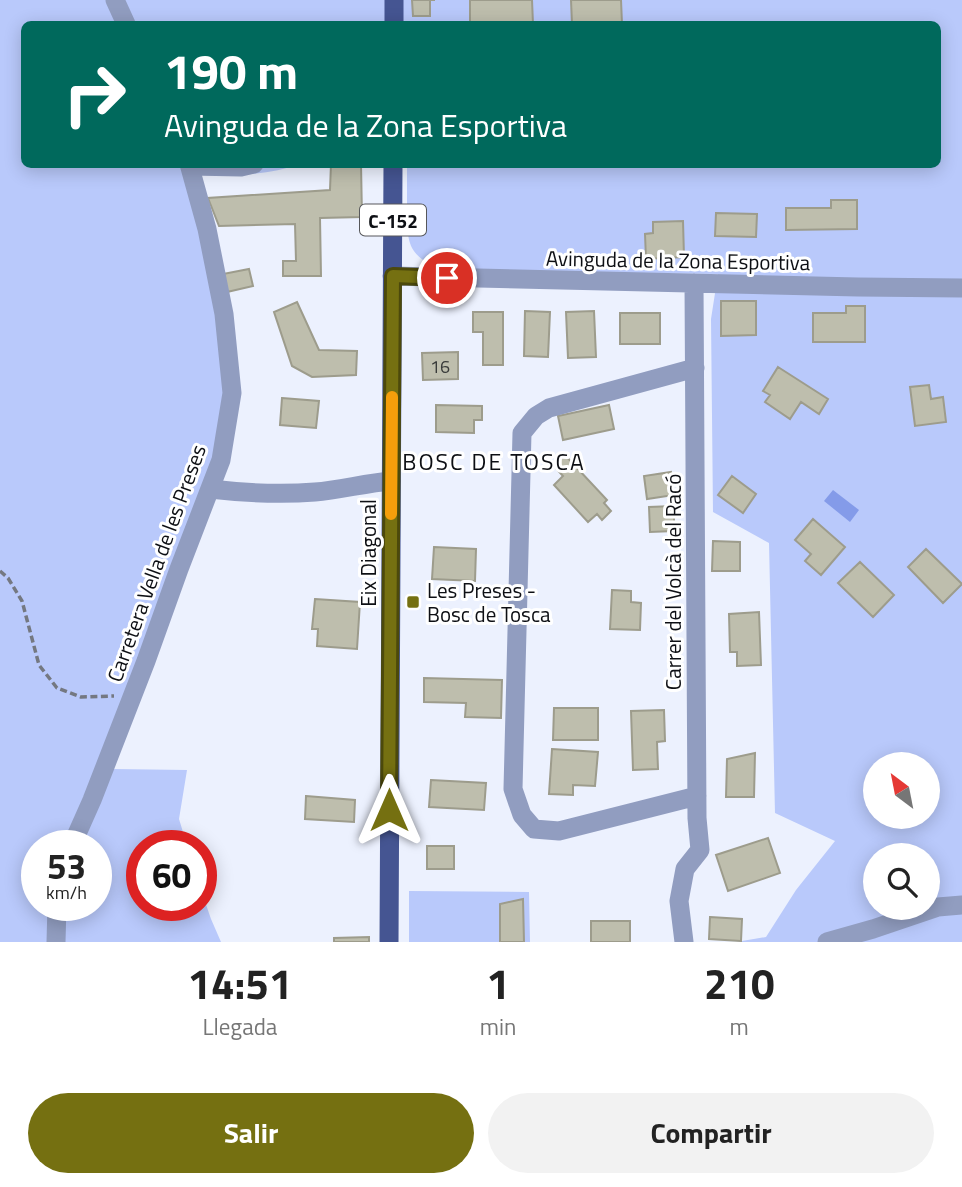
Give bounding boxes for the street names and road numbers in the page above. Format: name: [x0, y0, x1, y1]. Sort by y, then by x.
road number: C-152: [360, 204, 426, 235]
street label: Avinguda de la Zona Esportiva: [546, 242, 811, 278]
street label: Carretera Vella de les Preses: [98, 440, 214, 686]
street label: Carrer del Volcà del Racó: [657, 474, 689, 690]
street label: Eix Diagonal: [352, 499, 384, 607]

